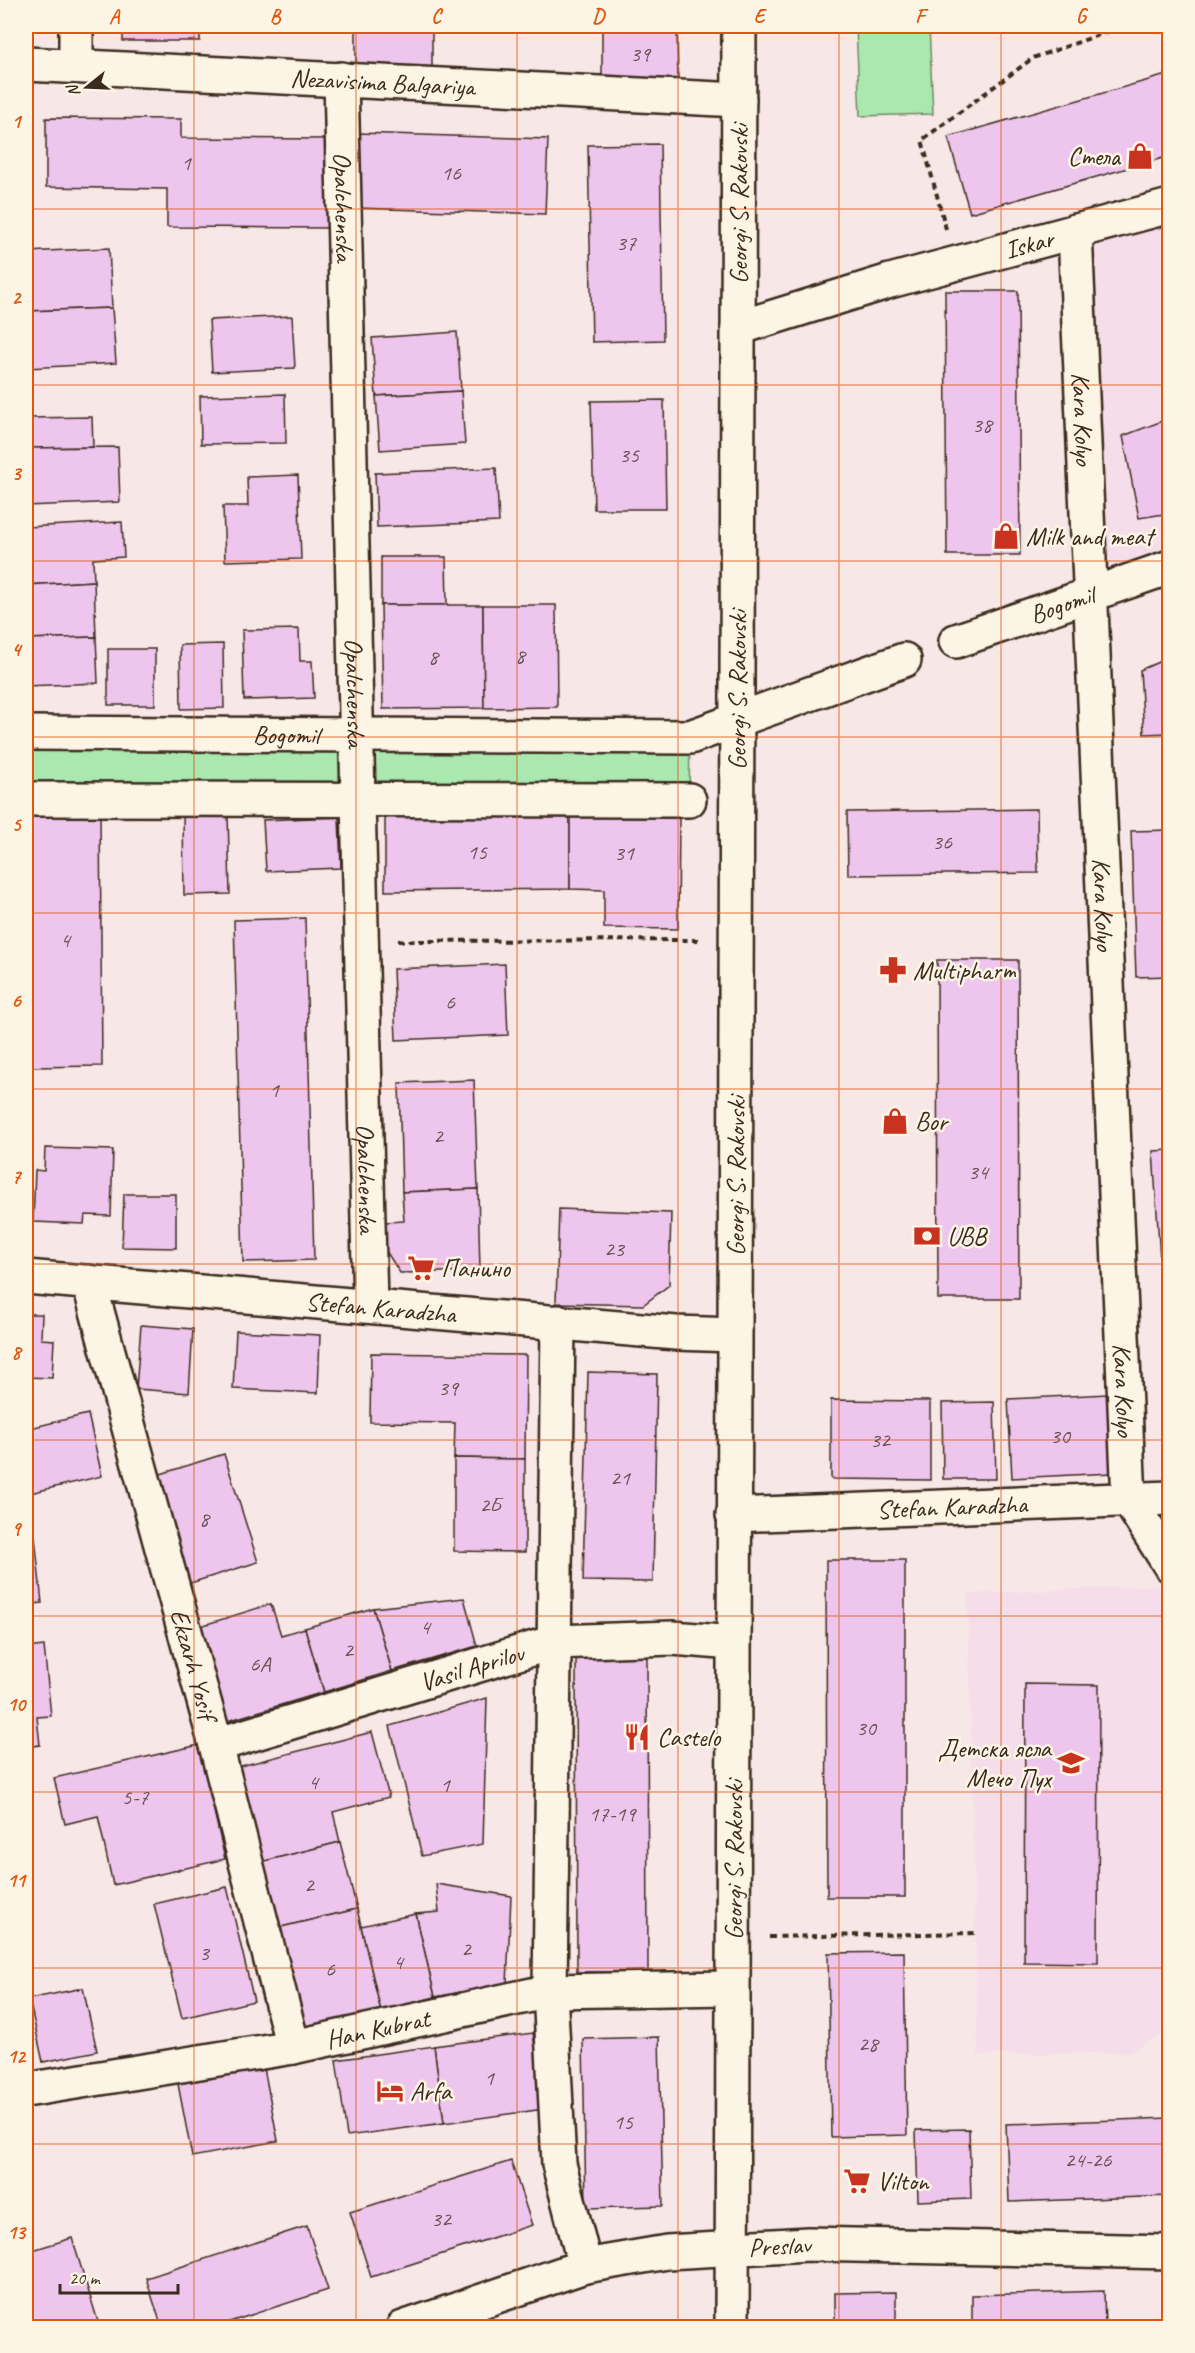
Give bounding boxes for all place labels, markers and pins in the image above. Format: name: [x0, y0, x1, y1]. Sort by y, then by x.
place label: Стела: [1068, 140, 1122, 173]
shop icon: Стела: [1125, 141, 1155, 171]
place label: Milk and meat: [1026, 520, 1156, 553]
shop icon: Milk and meat: [991, 521, 1021, 551]
place label: Multipharm: [913, 954, 1017, 987]
pharmacy icon: Multipharm: [878, 955, 908, 985]
place label: Bor: [915, 1105, 950, 1138]
shop icon: Bor: [880, 1106, 910, 1136]
place label: UBB: [947, 1220, 988, 1253]
bank icon: UBB: [912, 1221, 942, 1251]
place label: Панино: [441, 1252, 512, 1285]
supermarket icon: Панино: [406, 1253, 436, 1283]
place label: Castelo: [657, 1721, 722, 1754]
restaurant icon: Castelo: [622, 1722, 652, 1752]
place label: Детска ясла Мечо Пух: [938, 1732, 1053, 1795]
school or university icon: Детска ясла Мечо Пух: [1056, 1748, 1086, 1778]
place label: Arfa: [410, 2075, 453, 2108]
hotel icon: Arfa: [375, 2076, 405, 2106]
place label: Vilton: [877, 2165, 930, 2198]
supermarket icon: Vilton: [842, 2166, 872, 2196]

